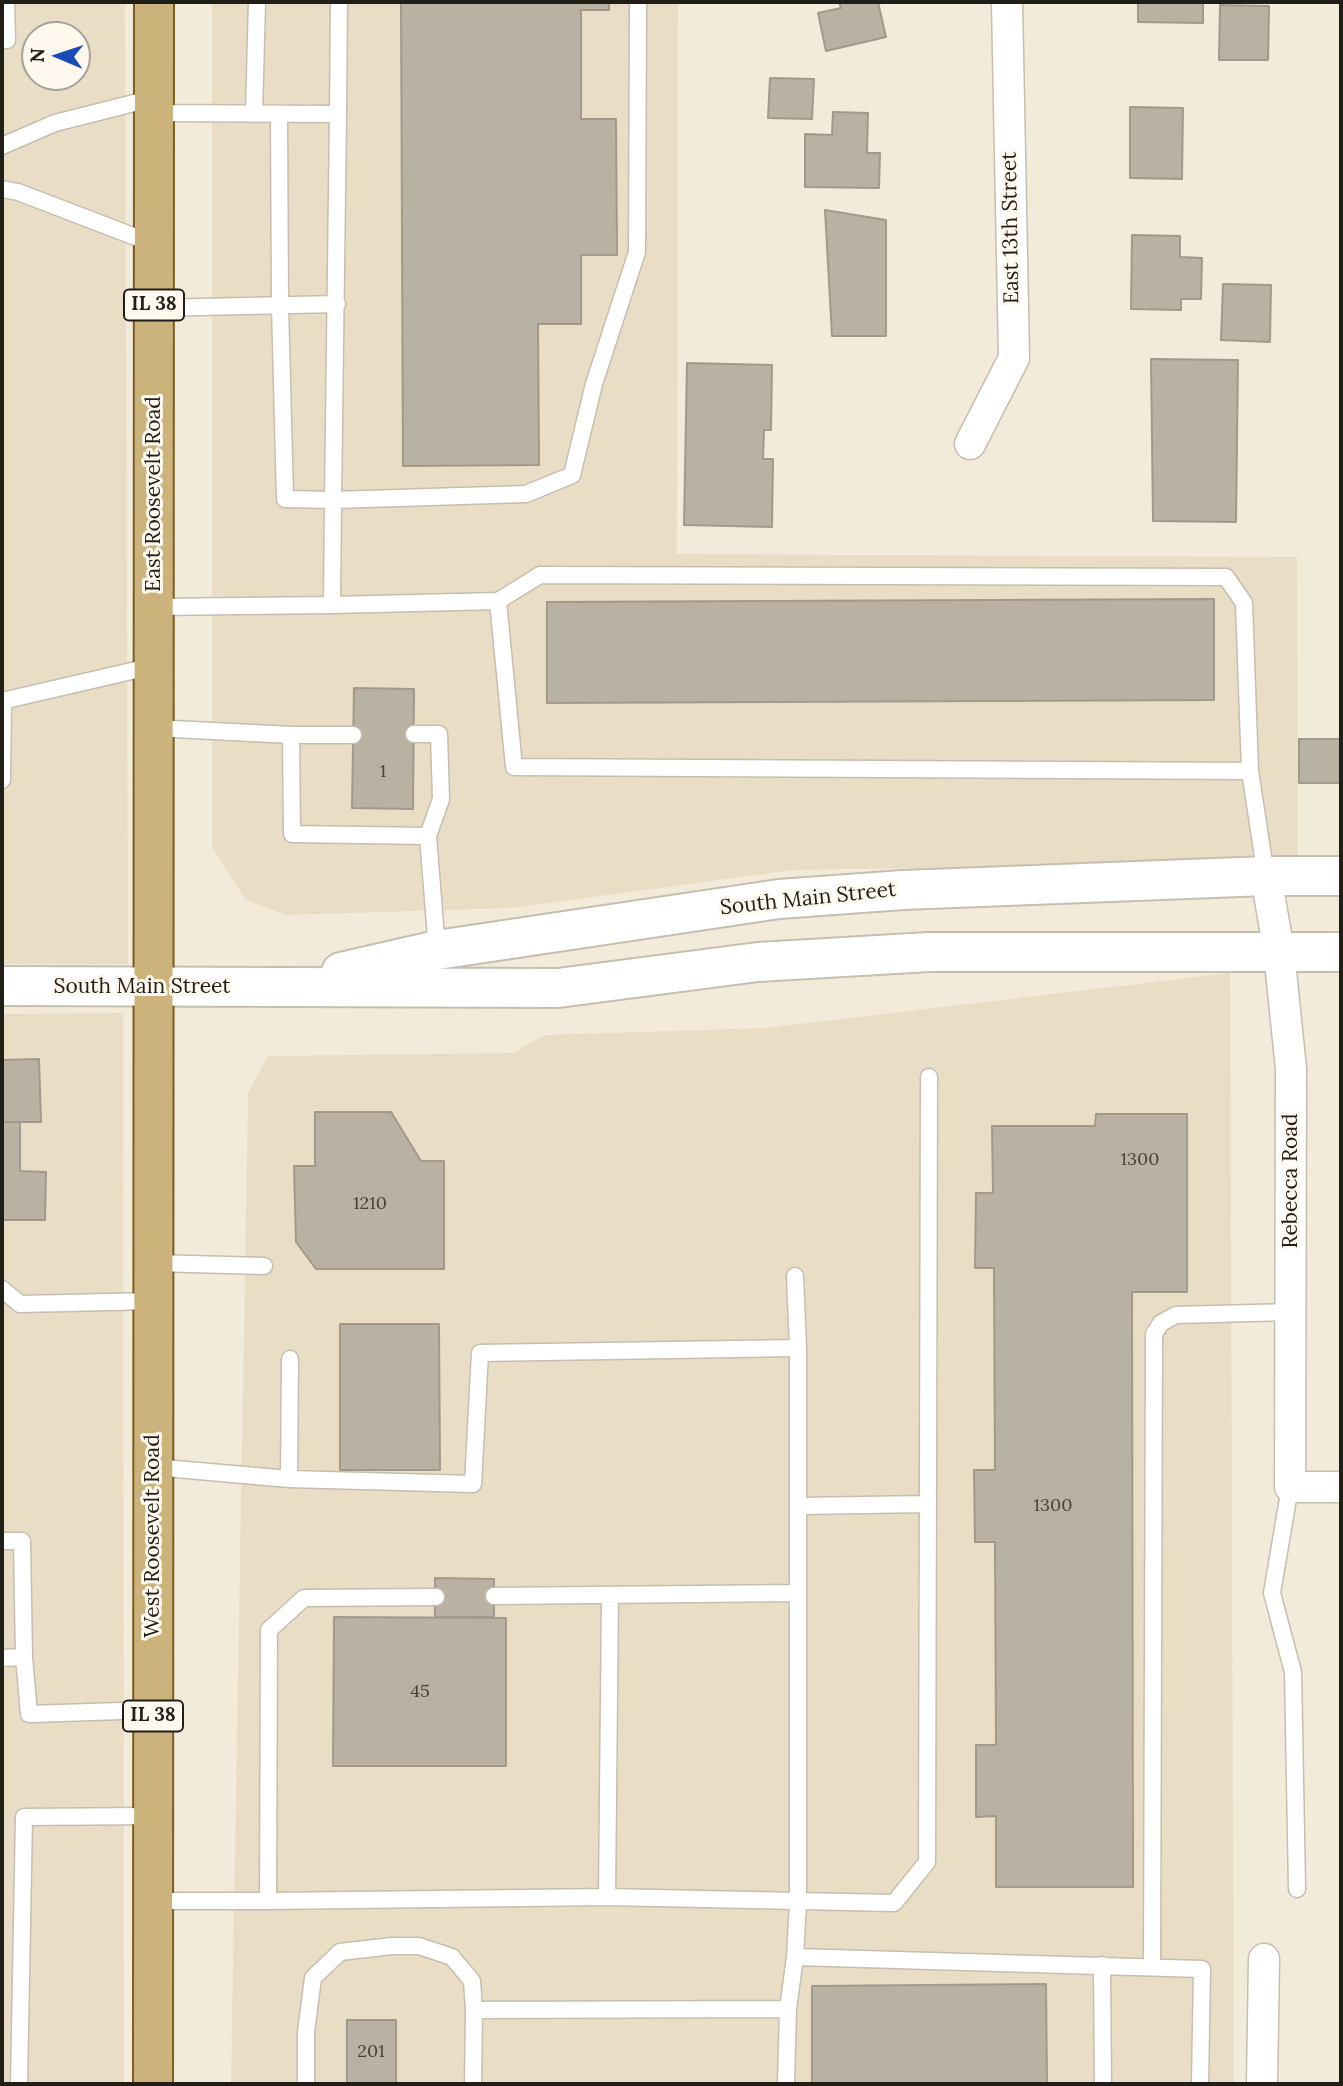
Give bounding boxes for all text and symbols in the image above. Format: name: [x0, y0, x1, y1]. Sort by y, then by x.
north arrow: [21, 21, 91, 91]
text: N: [25, 48, 49, 63]
street label: East 13th Street: [997, 152, 1025, 304]
road number: IL 38: [124, 290, 184, 320]
street label: East Roosevelt Road: [141, 396, 167, 592]
house number: 1: [380, 761, 386, 783]
street label: South Main Street: [719, 877, 897, 921]
street label: South Main Street: [54, 974, 230, 1000]
street label: Rebecca Road: [1278, 1113, 1304, 1249]
house number: 1300: [1121, 1149, 1159, 1171]
house number: 1210: [353, 1193, 387, 1215]
street label: West Roosevelt Road: [140, 1434, 166, 1638]
house number: 1300: [1034, 1495, 1072, 1517]
house number: 45: [410, 1681, 430, 1703]
road number: IL 38: [123, 1700, 183, 1732]
house number: 201: [357, 2041, 385, 2063]

